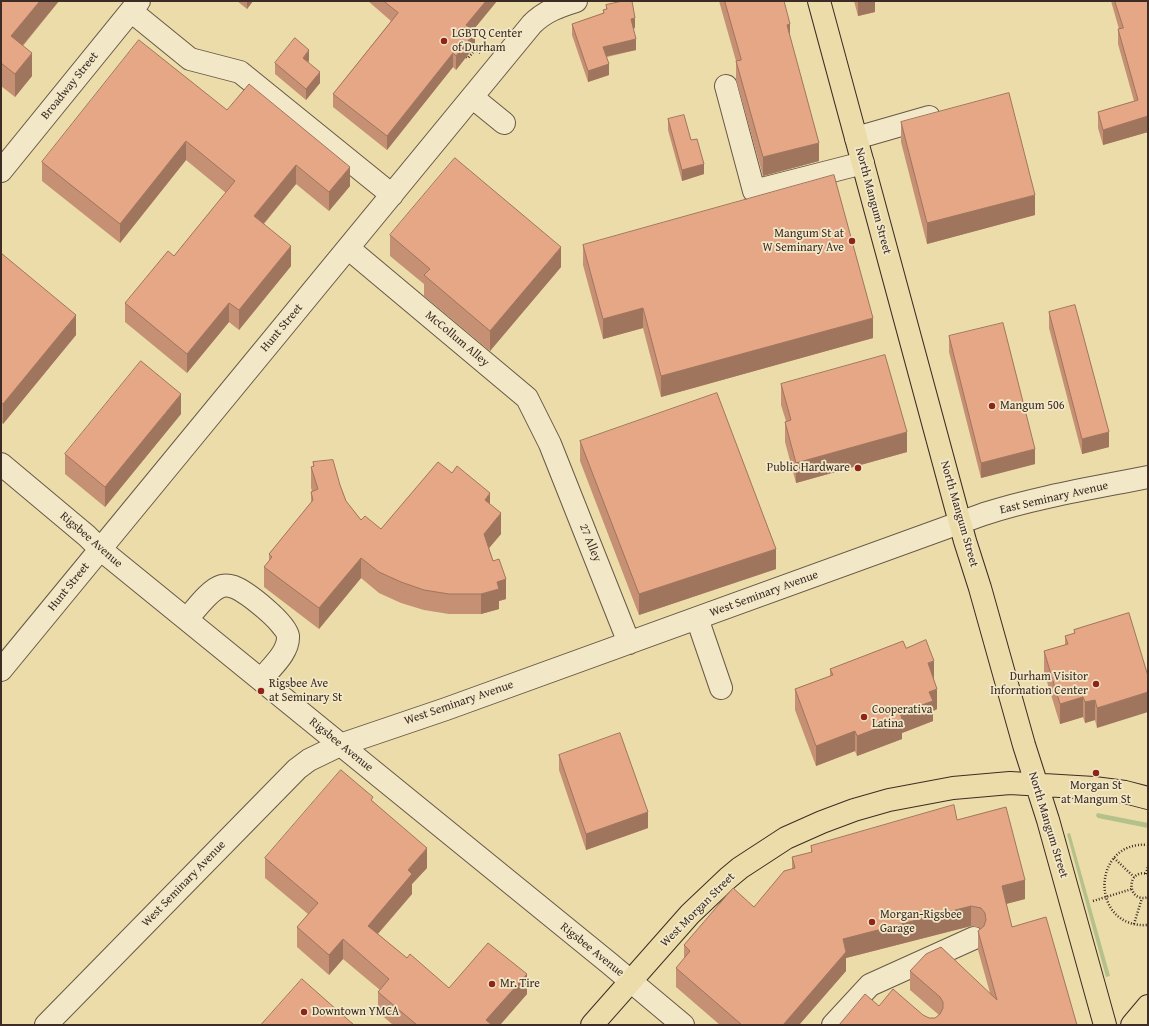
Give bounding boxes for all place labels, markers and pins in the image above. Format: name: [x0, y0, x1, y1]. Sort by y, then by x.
place label: LGBTQ Center of Durham: [452, 27, 522, 55]
marker: LGBTQ Center of Durham: [439, 36, 449, 46]
place label: Mangum St at W Seminary Ave: [763, 227, 844, 255]
marker: Mangum St at W Seminary Ave: [847, 236, 857, 246]
place label: Mangum 506: [1000, 399, 1064, 413]
marker: Mangum 506: [987, 401, 997, 411]
place label: Public Hardware: [767, 461, 850, 475]
marker: Public Hardware: [853, 463, 863, 473]
place label: Durham Visitor Information Center: [990, 670, 1088, 698]
place label: Rigsbee Ave at Seminary St: [269, 677, 342, 705]
marker: Durham Visitor Information Center: [1091, 679, 1101, 689]
marker: Rigsbee Ave at Seminary St: [256, 686, 266, 696]
place label: Cooperativa Latina: [872, 703, 932, 731]
marker: Cooperativa Latina: [859, 712, 869, 722]
marker: Morgan St at Mangum St: [1091, 768, 1101, 778]
place label: Morgan St at Mangum St: [1061, 779, 1131, 807]
place label: Morgan-Rigsbee Garage: [880, 908, 962, 936]
marker: Morgan-Rigsbee Garage: [867, 917, 877, 927]
place label: Mr. Tire: [500, 977, 540, 991]
marker: Mr. Tire: [487, 979, 497, 989]
place label: Downtown YMCA: [312, 1005, 399, 1019]
marker: Downtown YMCA: [299, 1007, 309, 1017]

